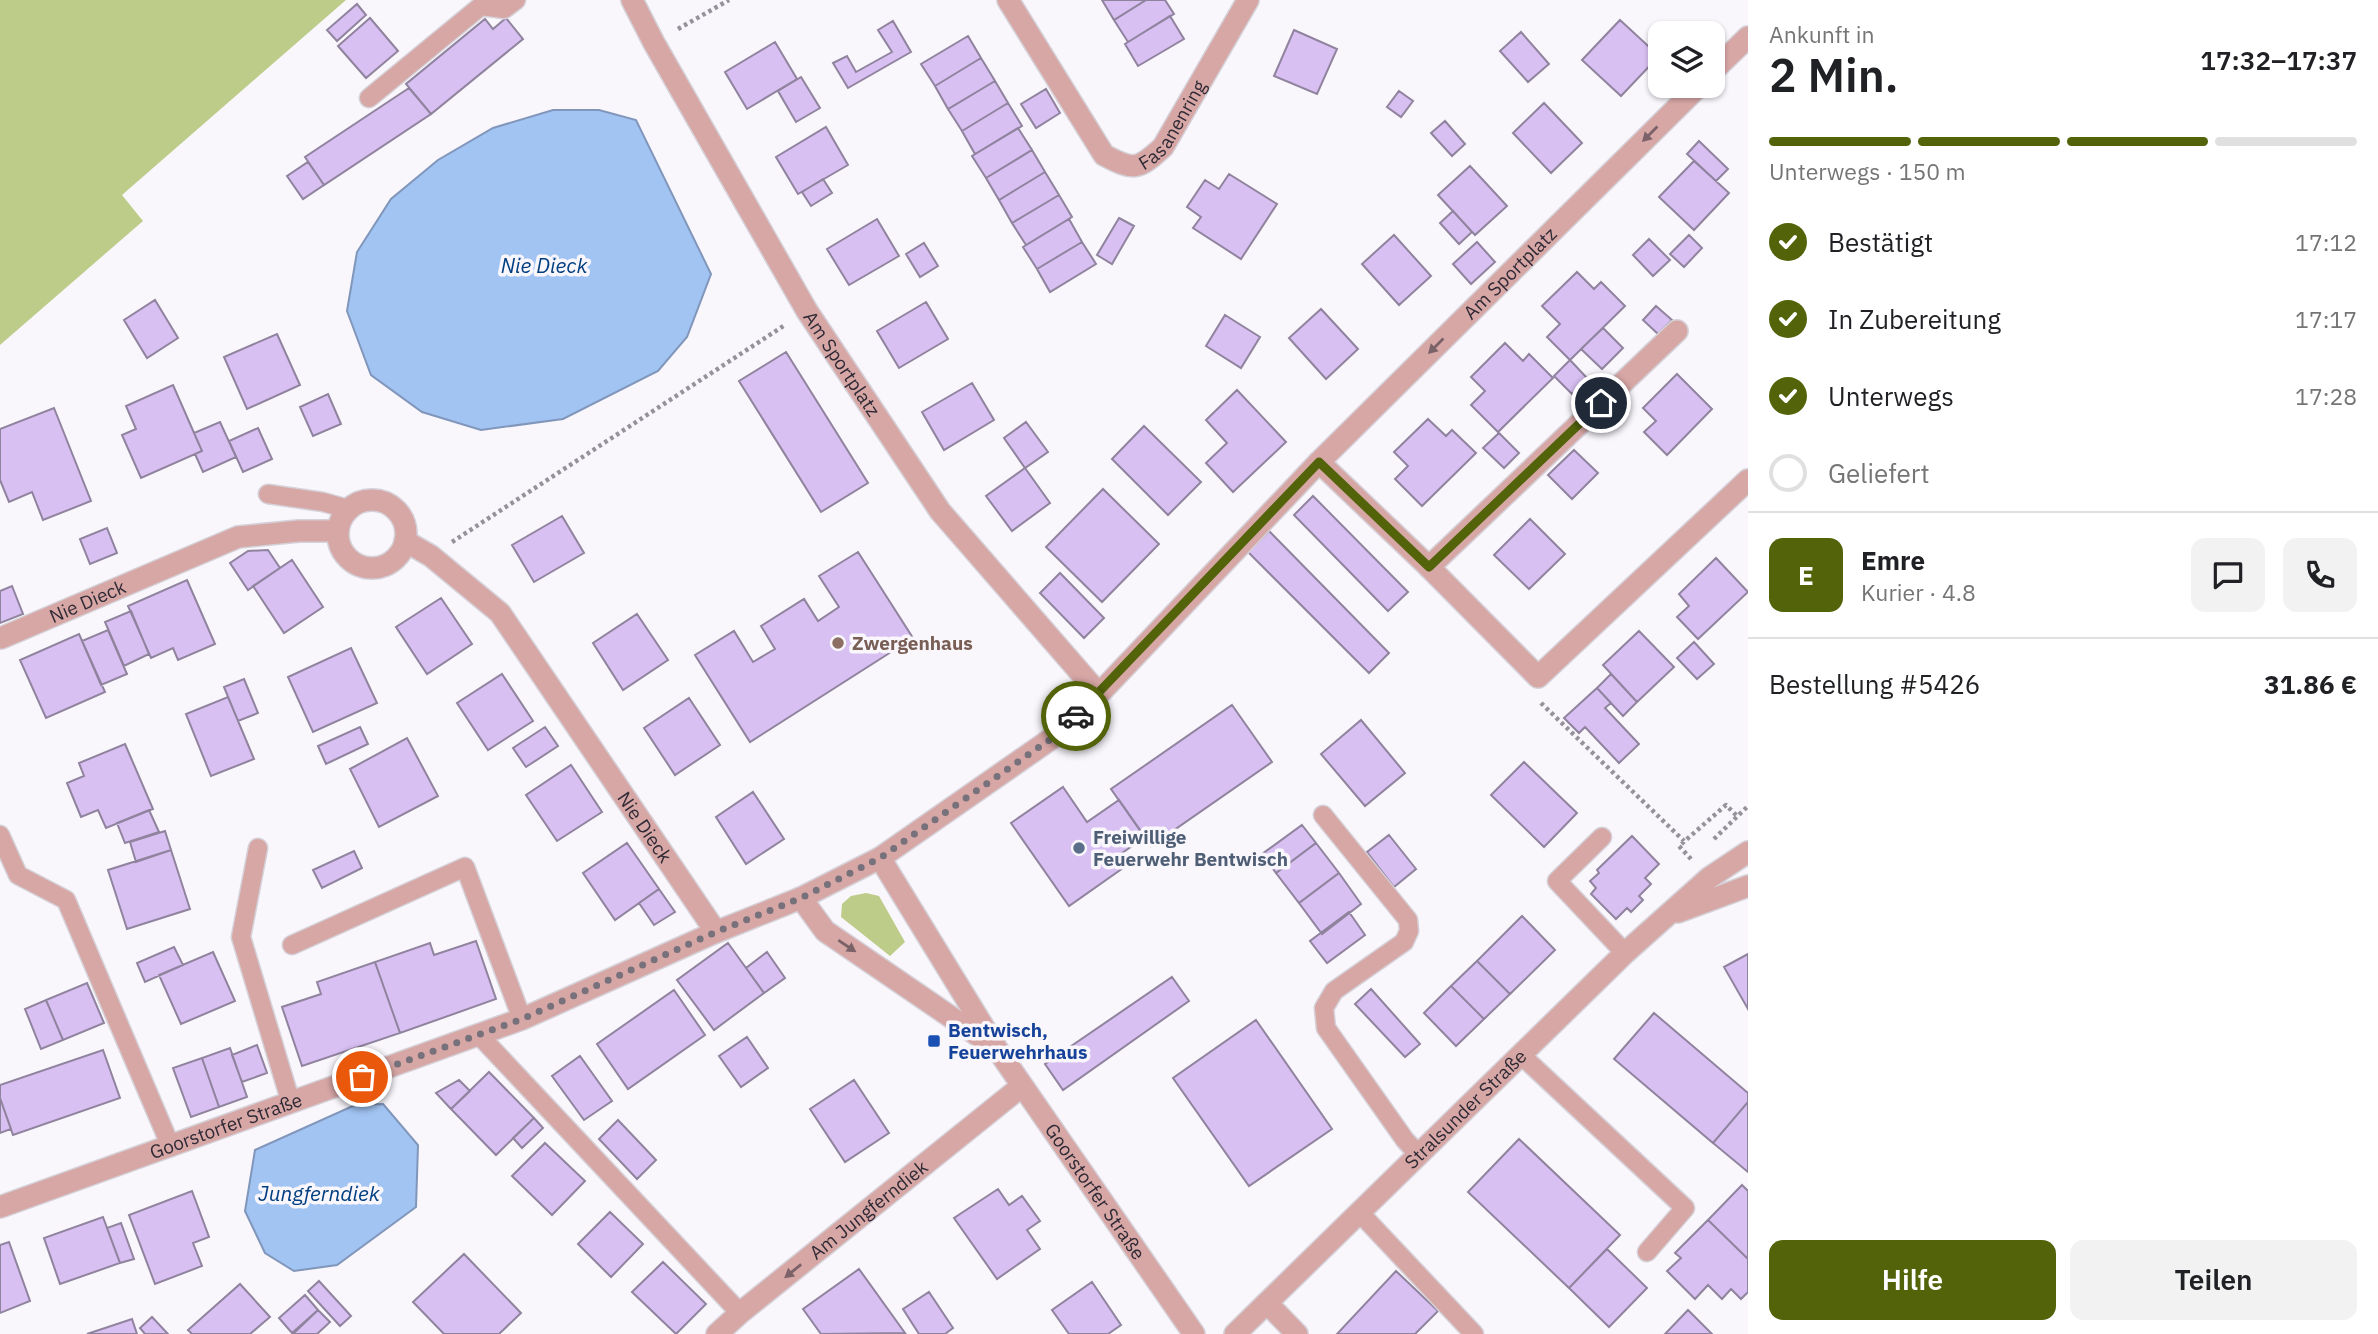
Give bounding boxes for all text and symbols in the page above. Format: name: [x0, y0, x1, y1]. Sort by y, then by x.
text: Ankunft in: [1769, 19, 1875, 49]
map controls: [1648, 21, 1725, 98]
button: layers: [1648, 21, 1725, 98]
text: 17:32–17:37: [2200, 43, 2357, 77]
text: 2 Min.: [1769, 45, 1899, 105]
street label: Fasanenring: [1134, 76, 1211, 175]
one-way arrow: [1642, 125, 1659, 141]
text: Unterwegs · 150 m: [1769, 156, 1966, 186]
street label: Am Sportplatz: [1458, 222, 1562, 324]
icon: check: [1769, 223, 1807, 261]
text: Bestätigt: [1828, 225, 1933, 259]
text: 17:12: [2295, 227, 2357, 257]
water label: Nie Dieck: [501, 251, 588, 279]
icon: check: [1769, 300, 1807, 338]
text: In Zubereitung: [1828, 302, 2001, 336]
text: 17:17: [2295, 304, 2357, 334]
street label: Am Sportplatz: [798, 306, 886, 421]
one-way arrow: [1428, 337, 1445, 354]
pin: [1571, 373, 1631, 433]
icon: check: [1769, 377, 1807, 415]
text: Unterwegs: [1828, 379, 1954, 413]
text: 17:28: [2295, 381, 2357, 411]
icon: home: [1582, 384, 1620, 422]
text: Geliefert: [1828, 456, 1930, 490]
button: chat: [2191, 538, 2265, 612]
button: phone: [2283, 538, 2357, 612]
text: Emre: [1861, 543, 1925, 577]
text: E: [1798, 558, 1814, 592]
street label: Nie Dieck: [46, 574, 129, 628]
text: Kurier · 4.8: [1861, 577, 1976, 607]
place label: Zwergenhaus: [852, 631, 973, 655]
marker: Zwergenhaus: [830, 635, 846, 651]
text: Bestellung #5426: [1769, 667, 1980, 701]
text: 31.86 €: [2264, 667, 2357, 701]
courier: [1041, 681, 1111, 751]
icon: car: [1057, 697, 1095, 735]
street label: Nie Dieck: [612, 787, 677, 867]
place label: Freiwillige Feuerwehr Bentwisch: [1093, 825, 1288, 871]
marker: Freiwillige Feuerwehr Bentwisch: [1071, 840, 1087, 856]
one-way arrow: [838, 940, 857, 953]
place label: Bentwisch, Feuerwehrhaus: [948, 1018, 1087, 1064]
marker: Bentwisch, Feuerwehrhaus: [926, 1033, 942, 1049]
street label: Stralsunder Straße: [1399, 1044, 1531, 1174]
pin: [332, 1047, 392, 1107]
icon: bag: [343, 1058, 381, 1096]
street label: Goorstorfer Straße: [146, 1087, 305, 1164]
street label: Goorstorfer Straße: [1040, 1119, 1151, 1264]
street label: Am Jungferndiek: [804, 1155, 932, 1264]
water label: Jungferndiek: [258, 1179, 381, 1207]
button: Hilfe: [1769, 1240, 2056, 1320]
button: Teilen: [2070, 1240, 2357, 1320]
one-way arrow: [784, 1263, 802, 1278]

